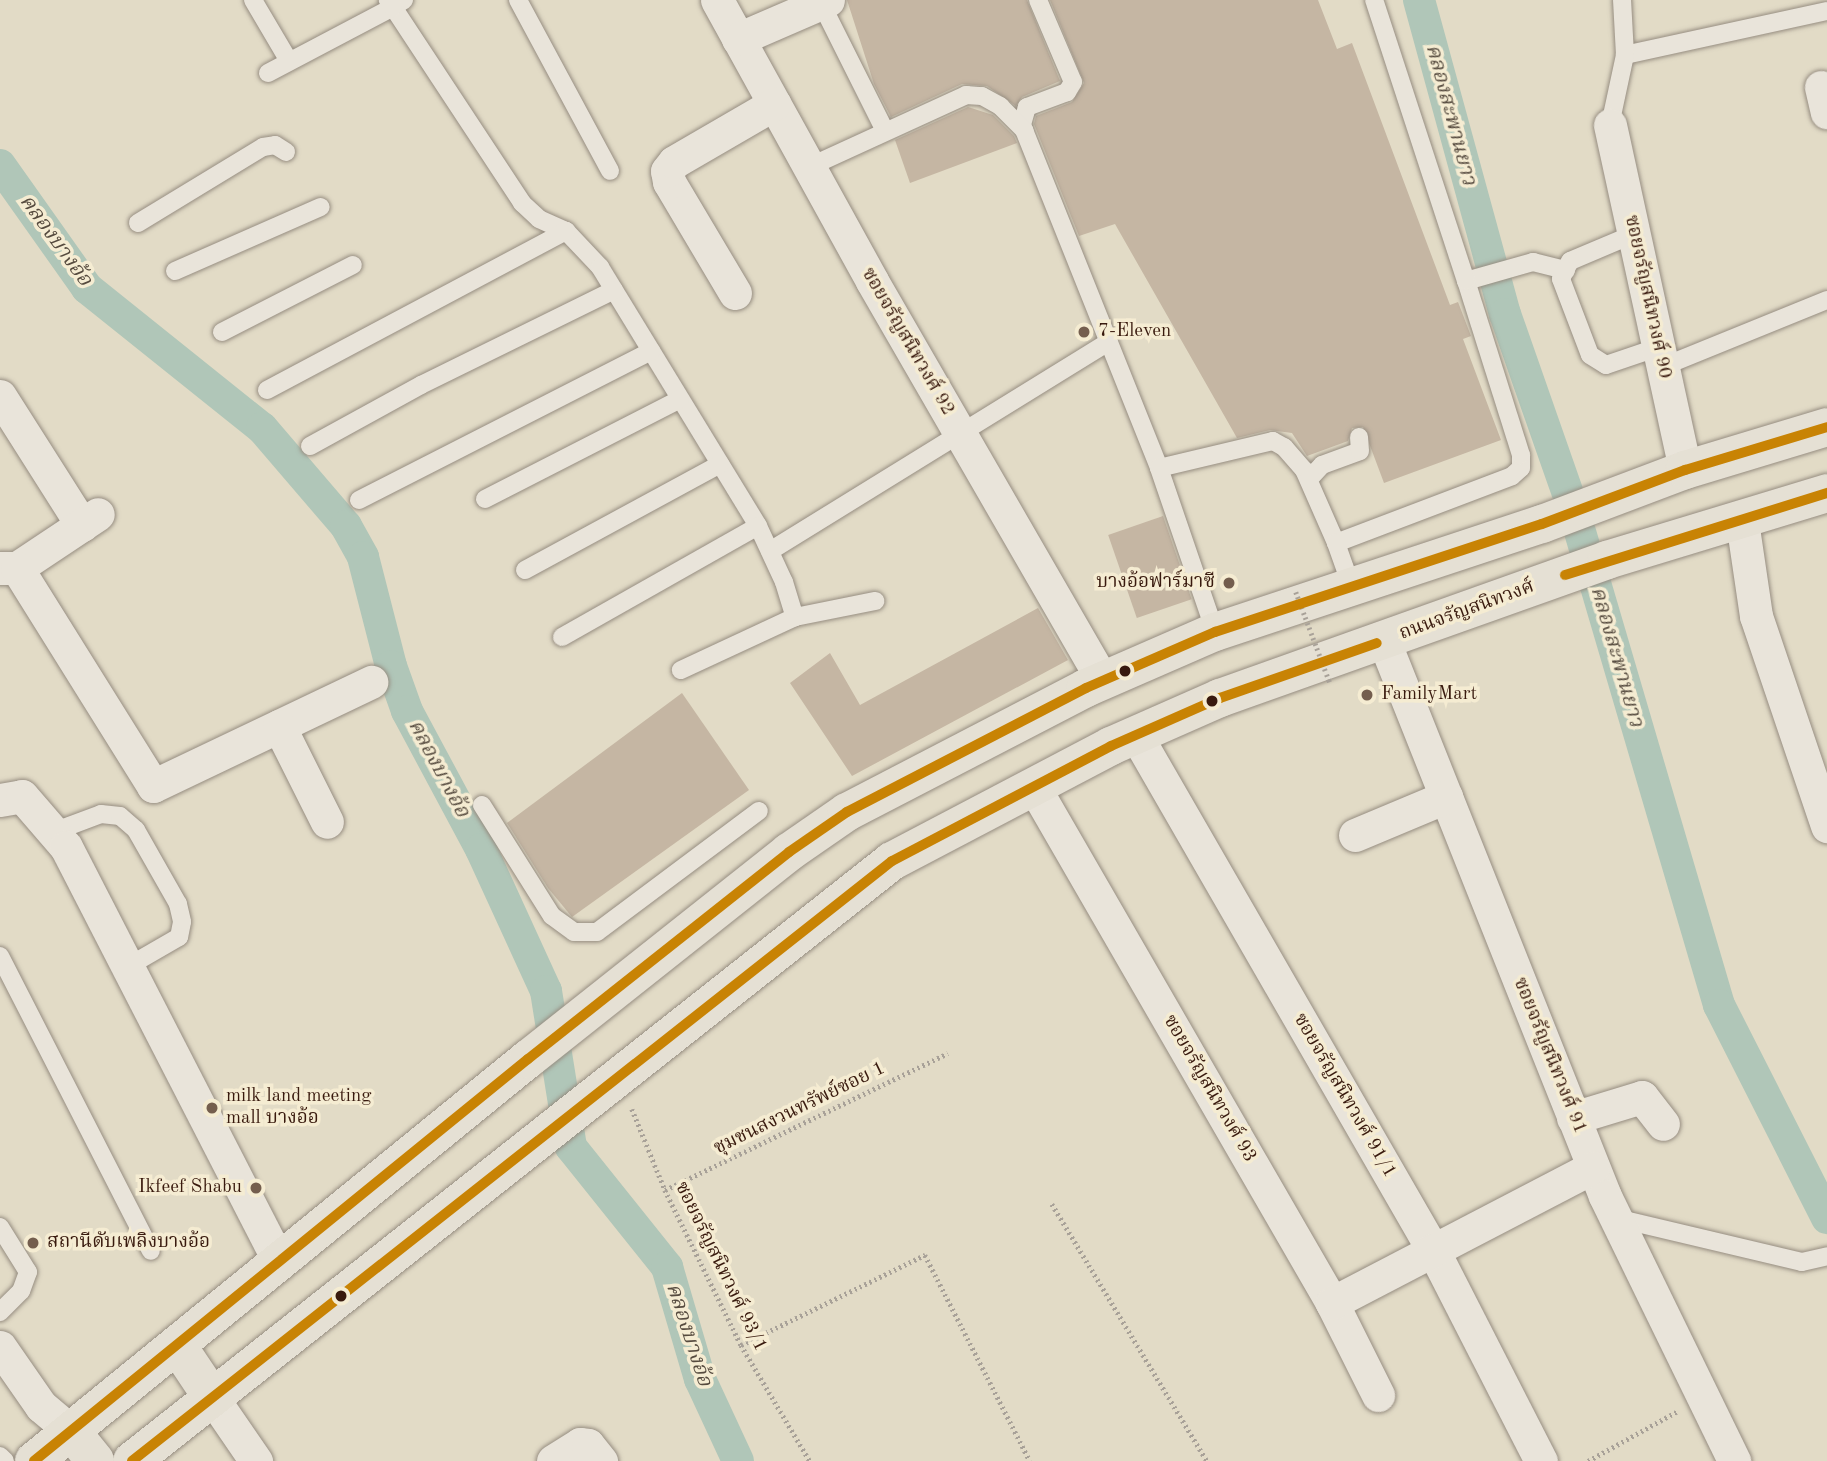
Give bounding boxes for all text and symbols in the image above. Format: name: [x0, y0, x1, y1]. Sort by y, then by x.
water label: คลองสะพานยาว: [1419, 42, 1481, 188]
water label: คลองบางอ้อ: [13, 190, 97, 292]
street label: ซอยจรัญสนิทวงศ์ 90: [1619, 213, 1675, 381]
street label: ซอยจรัญสนิทวงศ์ 92: [856, 264, 958, 420]
place label: 7-Eleven: [1098, 321, 1171, 343]
marker: 7-Eleven: [1076, 324, 1092, 340]
place label: บางอ้อฟาร์มาซี: [1096, 572, 1215, 594]
marker: บางอ้อฟาร์มาซี: [1221, 575, 1237, 591]
street label: ถนนจรัญสนิทวงศ์: [1396, 576, 1538, 646]
water label: คลองสะพานยาว: [1584, 584, 1648, 730]
unlabelled marker: [1118, 664, 1132, 678]
place label: FamilyMart: [1381, 684, 1477, 706]
marker: FamilyMart: [1359, 687, 1375, 703]
unlabelled marker: [1205, 694, 1219, 708]
water label: คลองบางอ้อ: [402, 716, 474, 822]
street label: ซอยจรัญสนิทวงศ์ 91: [1507, 975, 1591, 1137]
street label: ซอยจรัญสนิทวงศ์ 91/1: [1288, 1010, 1400, 1182]
street label: ซอยจรัญสนิทวงศ์ 93: [1158, 1011, 1260, 1167]
street label: ชุมชนสงวนทรัพย์ซอย 1: [711, 1058, 889, 1160]
place label: milk land meeting mall บางอ้อ: [226, 1086, 371, 1130]
marker: milk land meeting mall บางอ้อ: [204, 1100, 220, 1116]
place label: Ikfeef Shabu: [138, 1177, 242, 1199]
street label: ซอยจรัญสนิทวงศ์ 93/1: [669, 1178, 771, 1356]
marker: Ikfeef Shabu: [248, 1180, 264, 1196]
place label: สถานีดับเพลิงบางอ้อ: [47, 1232, 210, 1254]
marker: สถานีดับเพลิงบางอ้อ: [25, 1235, 41, 1251]
water label: คลองบางอ้อ: [659, 1280, 717, 1390]
unlabelled marker: [334, 1289, 348, 1303]

